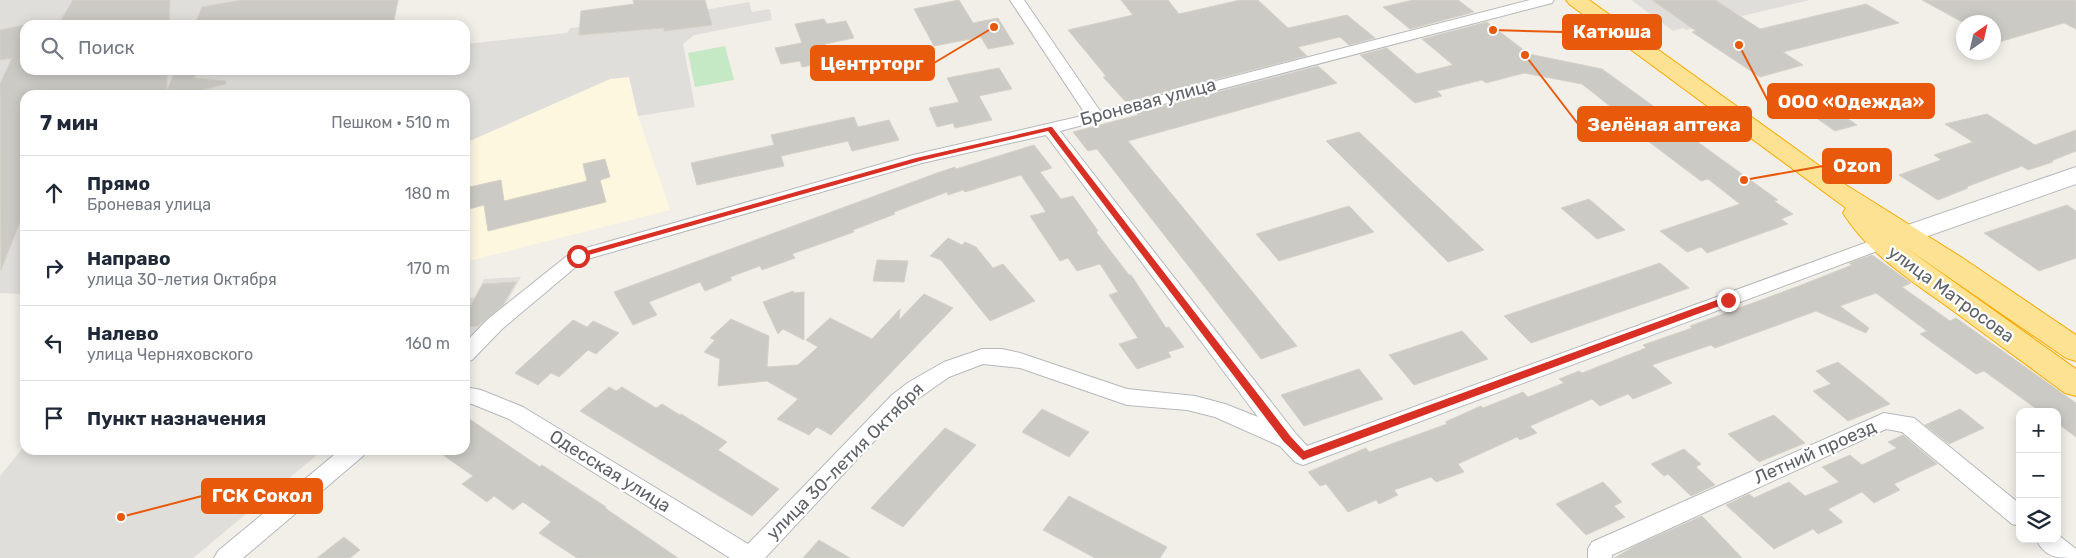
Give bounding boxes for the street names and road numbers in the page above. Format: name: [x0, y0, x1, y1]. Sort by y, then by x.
street label: Броневая улица: [1078, 73, 1218, 131]
street label: улица Матросова: [1883, 241, 2019, 347]
street label: улица 30-летия Октября: [762, 378, 928, 544]
street label: Летний проезд: [1751, 415, 1880, 489]
street label: Одесская улица: [545, 425, 675, 517]

